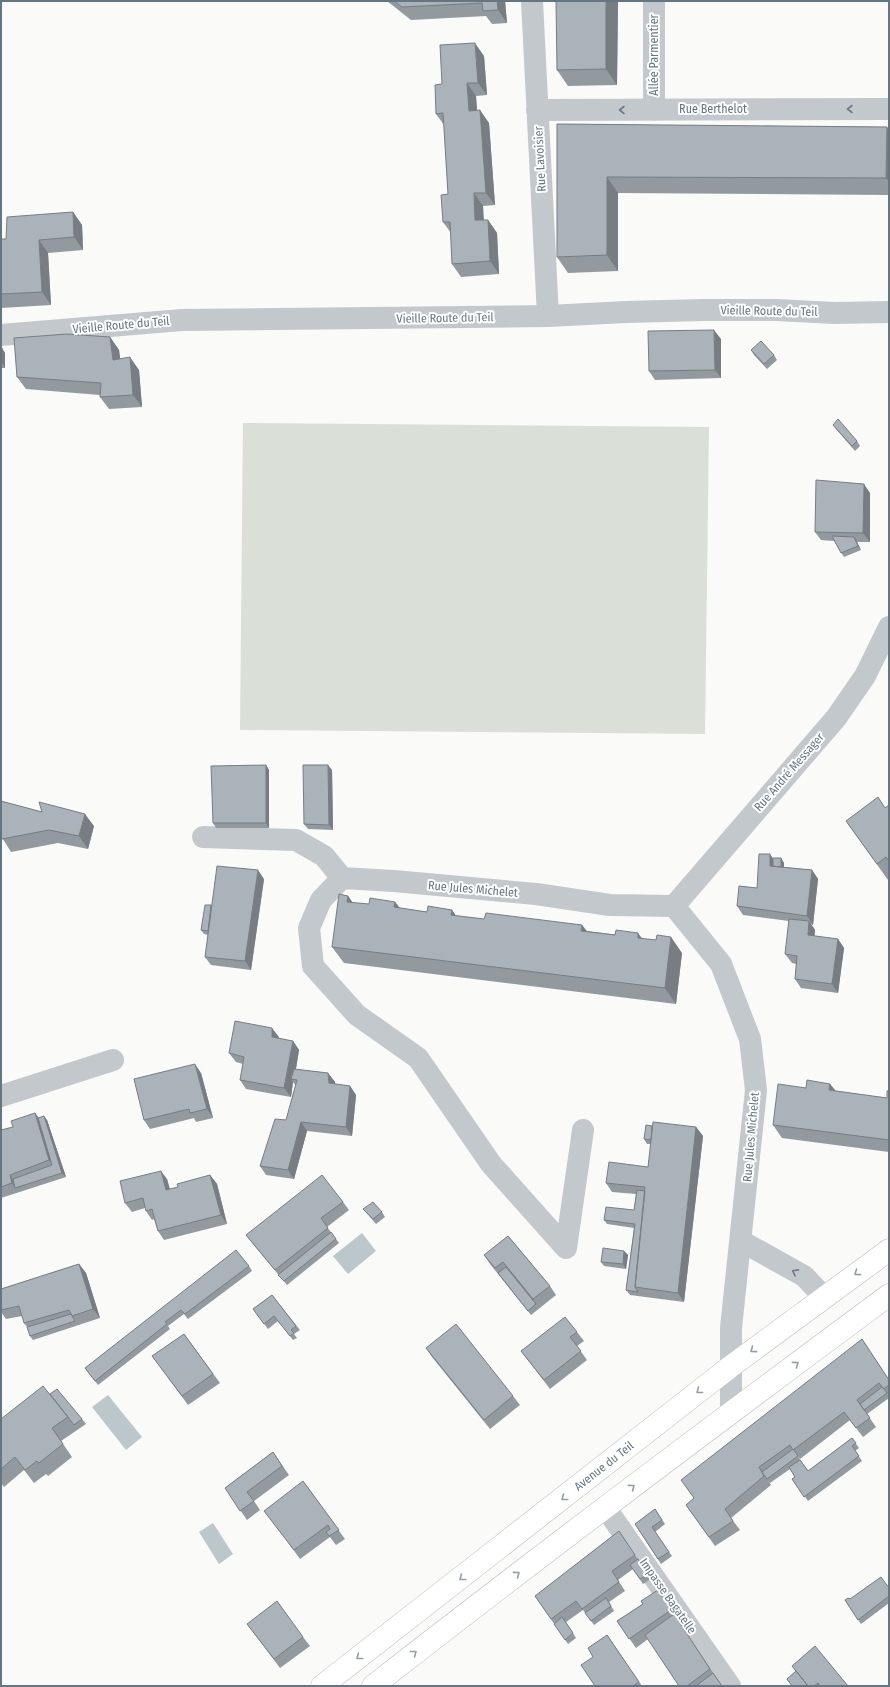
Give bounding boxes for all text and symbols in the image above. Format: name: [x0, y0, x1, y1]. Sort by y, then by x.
street label: Allée Parmentier: [647, 13, 661, 96]
street label: Rue Berthelot: [679, 102, 747, 116]
one-way arrow: [847, 105, 853, 113]
one-way arrow: [619, 106, 625, 114]
street label: Rue Lavoisier: [531, 125, 549, 192]
street label: Vieille Route du Teil: [720, 303, 818, 319]
street label: Vieille Route du Teil: [396, 310, 494, 326]
street label: Vieille Route du Teil: [72, 314, 170, 336]
street label: Rue André Messager: [751, 729, 827, 814]
street label: Rue Jules Michelet: [428, 878, 519, 900]
street label: Rue Jules Michelet: [740, 1091, 762, 1182]
one-way arrow: [855, 1268, 862, 1275]
one-way arrow: [792, 1269, 799, 1276]
one-way arrow: [750, 1345, 757, 1352]
one-way arrow: [792, 1361, 799, 1369]
one-way arrow: [697, 1387, 704, 1394]
street label: Avenue du Teil: [572, 1438, 636, 1494]
one-way arrow: [627, 1484, 634, 1491]
one-way arrow: [562, 1493, 569, 1500]
street label: Impasse Bagatelle: [637, 1556, 699, 1636]
one-way arrow: [513, 1571, 520, 1578]
one-way arrow: [459, 1573, 466, 1580]
one-way arrow: [410, 1651, 417, 1658]
one-way arrow: [356, 1653, 363, 1660]

